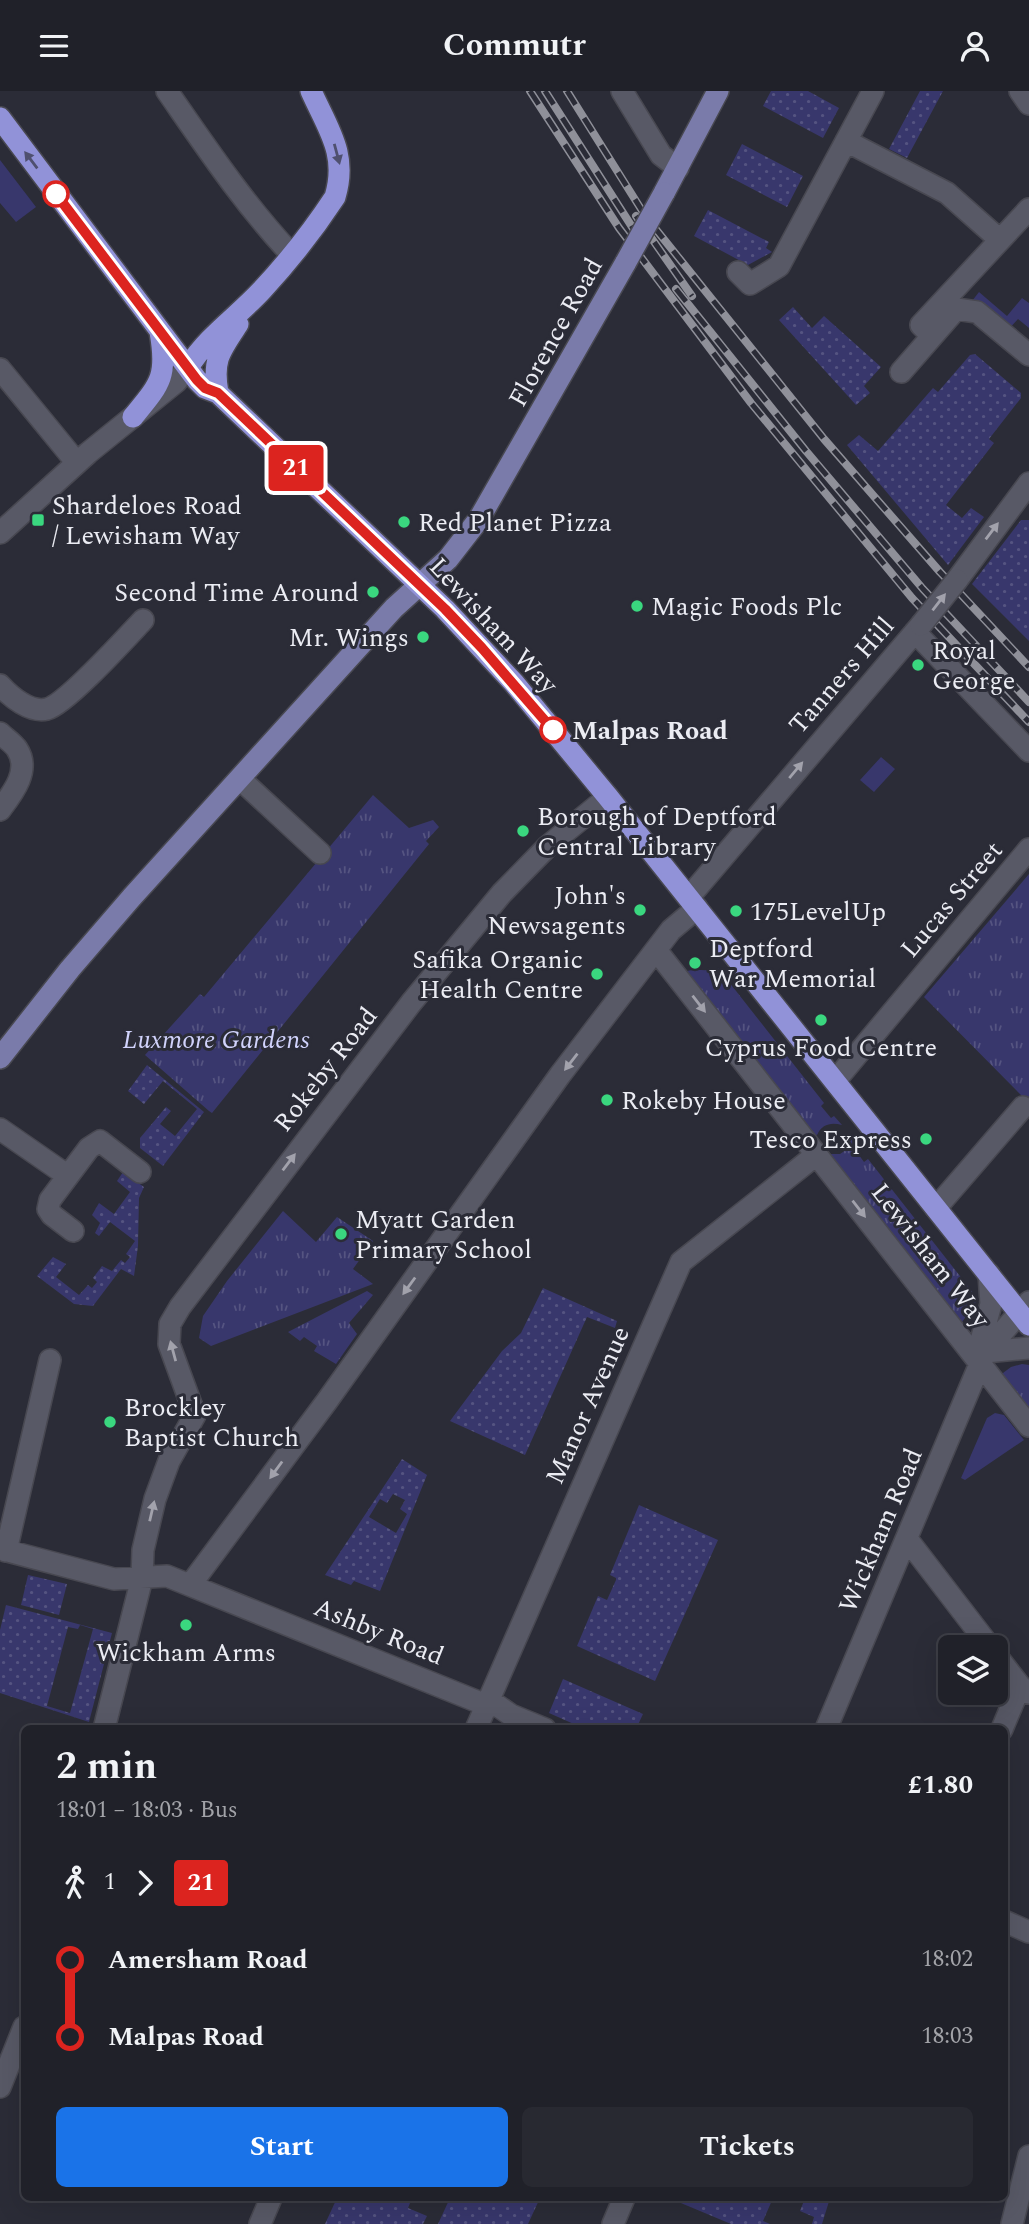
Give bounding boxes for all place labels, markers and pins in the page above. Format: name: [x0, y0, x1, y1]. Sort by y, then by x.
unlabelled marker: [43, 181, 69, 207]
place label: Shardeloes Road / Lewisham Way: [52, 486, 242, 556]
place label: Red Planet Pizza: [418, 503, 612, 543]
marker: Shardeloes Road / Lewisham Way: [30, 512, 46, 528]
marker: Red Planet Pizza: [396, 514, 412, 530]
place label: Second Time Around: [114, 573, 359, 613]
marker: Second Time Around: [365, 584, 381, 600]
place label: Magic Foods Plc: [651, 587, 842, 627]
marker: Magic Foods Plc: [629, 598, 645, 614]
place label: Mr. Wings: [288, 618, 409, 658]
marker: Mr. Wings: [415, 629, 431, 645]
place label: Royal George: [932, 631, 1015, 701]
marker: Royal George: [910, 657, 926, 673]
place label: Malpas Road: [572, 711, 728, 751]
marker: Malpas Road: [540, 717, 566, 743]
place label: Borough of Deptford Central Library: [537, 797, 777, 867]
marker: Borough of Deptford Central Library: [515, 823, 531, 839]
place label: John's Newsagents: [487, 876, 626, 946]
place label: 175LevelUp: [750, 892, 886, 932]
marker: John's Newsagents: [632, 902, 648, 918]
marker: 175LevelUp: [728, 903, 744, 919]
place label: Deptford War Memorial: [709, 929, 876, 999]
place label: Safika Organic Health Centre: [412, 940, 583, 1010]
marker: Deptford War Memorial: [687, 955, 703, 971]
marker: Safika Organic Health Centre: [589, 966, 605, 982]
marker: Cyprus Food Centre: [813, 1012, 829, 1028]
place label: Cyprus Food Centre: [705, 1028, 937, 1068]
place label: Rokeby House: [621, 1081, 786, 1121]
marker: Rokeby House: [599, 1092, 615, 1108]
place label: Tesco Express: [749, 1120, 912, 1160]
marker: Tesco Express: [918, 1131, 934, 1147]
place label: Myatt Garden Primary School: [355, 1200, 532, 1270]
marker: Myatt Garden Primary School: [333, 1226, 349, 1242]
place label: Brockley Baptist Church: [124, 1388, 299, 1458]
marker: Brockley Baptist Church: [102, 1414, 118, 1430]
marker: Wickham Arms: [178, 1617, 194, 1633]
place label: Wickham Arms: [96, 1633, 276, 1673]

